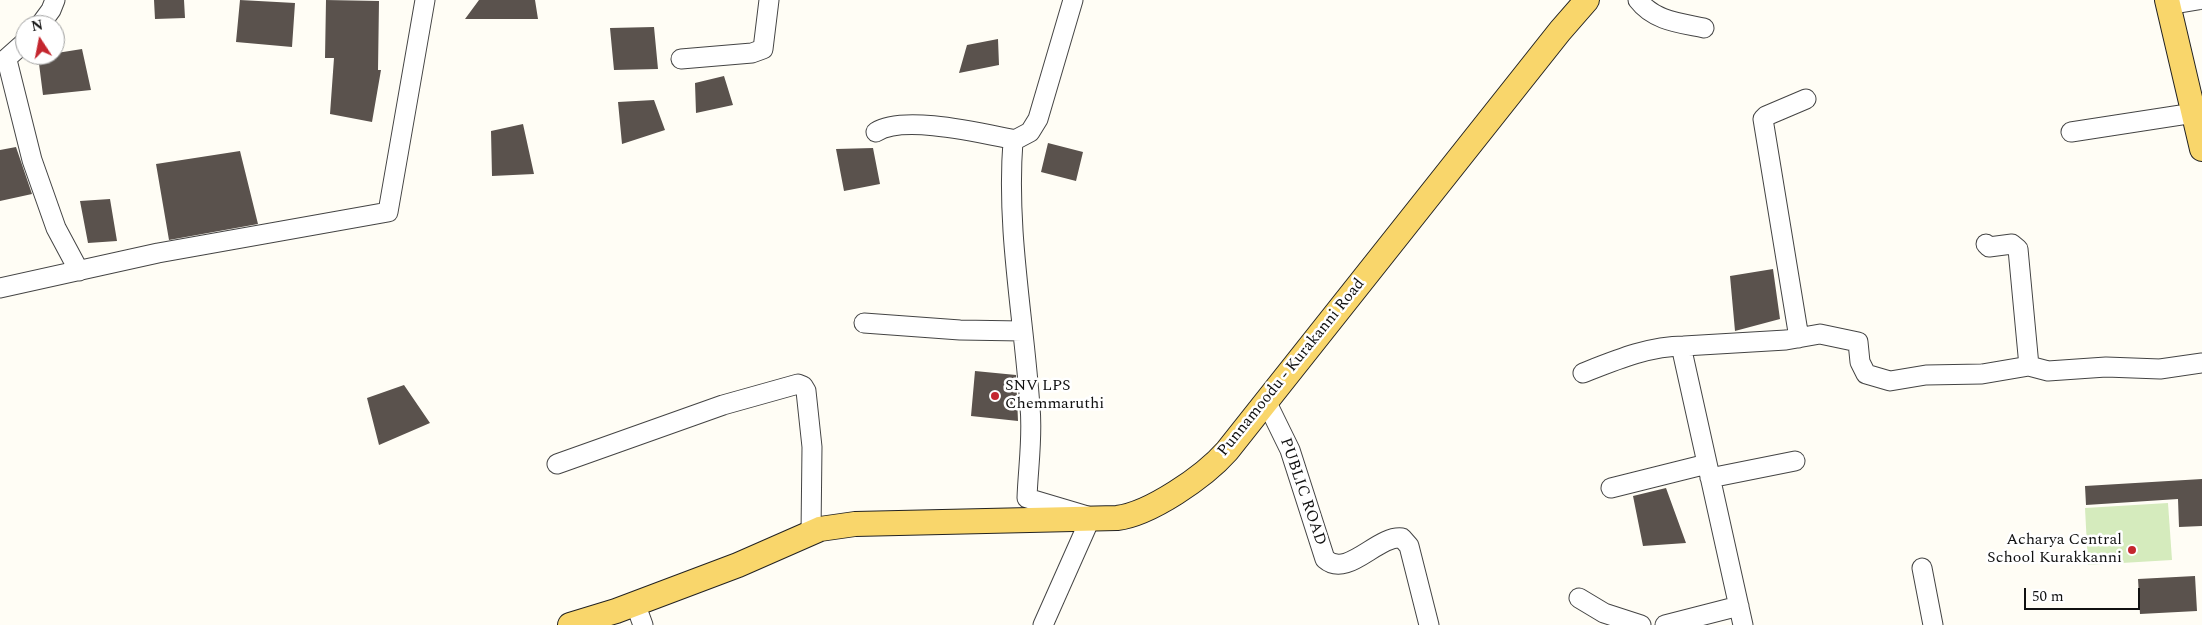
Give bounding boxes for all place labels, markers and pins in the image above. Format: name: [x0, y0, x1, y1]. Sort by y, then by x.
place label: SNV LPS Chemmaruthi: [1005, 377, 1104, 415]
marker: SNV LPS Chemmaruthi: [989, 390, 1001, 402]
place label: Acharya Central School Kurakkanni: [1987, 531, 2122, 569]
marker: Acharya Central School Kurakkanni: [2126, 544, 2138, 556]

